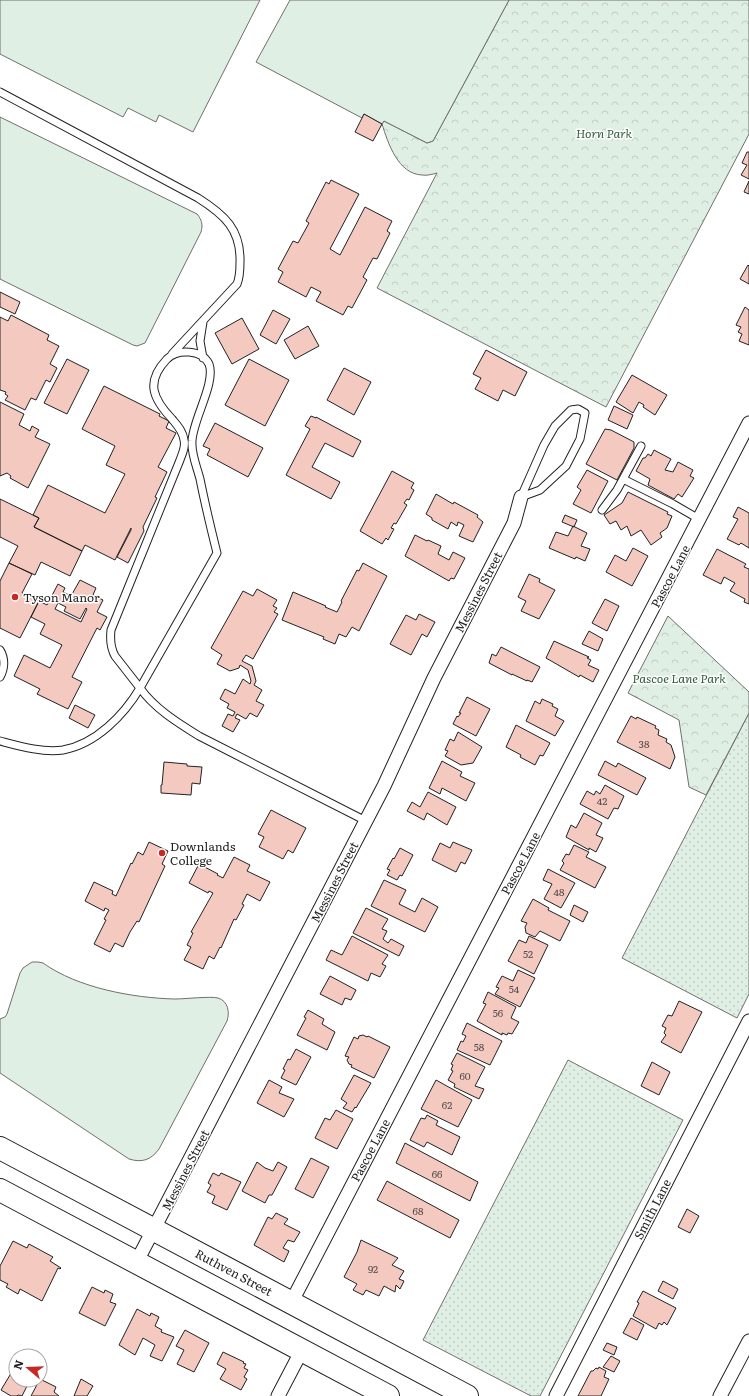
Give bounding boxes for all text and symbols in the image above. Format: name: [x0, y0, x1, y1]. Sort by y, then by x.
park label: Horn Park: [576, 124, 632, 142]
street label: Pascoe Lane: [646, 541, 694, 611]
street label: Messines Street: [450, 548, 506, 636]
place label: Tyson Manor: [23, 588, 100, 606]
marker: Tyson Manor: [10, 592, 20, 602]
park label: Pascoe Lane Park: [632, 669, 726, 687]
house number: 38: [639, 736, 650, 751]
house number: 42: [597, 793, 607, 808]
street label: Pascoe Lane: [496, 828, 544, 898]
place label: Downlands College: [170, 837, 236, 869]
street label: Messines Street: [306, 838, 362, 926]
marker: Downlands College: [157, 848, 167, 858]
house number: 48: [553, 884, 565, 899]
house number: 52: [523, 946, 533, 961]
house number: 54: [509, 981, 520, 996]
house number: 56: [493, 1005, 504, 1020]
house number: 58: [474, 1039, 485, 1054]
house number: 60: [459, 1068, 471, 1083]
house number: 62: [442, 1097, 452, 1112]
street label: Pascoe Lane: [346, 1115, 394, 1185]
street label: Messines Street: [157, 1126, 213, 1214]
house number: 66: [432, 1166, 443, 1181]
street label: Smith Lane: [629, 1176, 675, 1242]
house number: 68: [413, 1203, 424, 1218]
street label: Ruthven Street: [192, 1244, 276, 1300]
house number: 92: [368, 1261, 378, 1276]
north arrow: [8, 1348, 48, 1388]
text: N: [9, 1357, 27, 1371]

